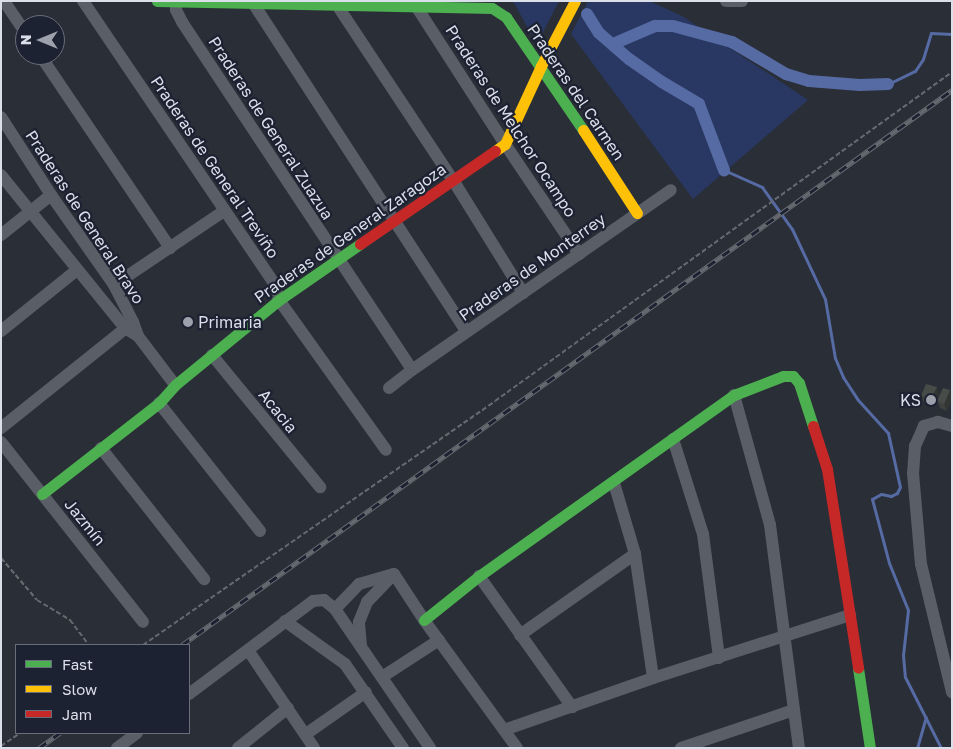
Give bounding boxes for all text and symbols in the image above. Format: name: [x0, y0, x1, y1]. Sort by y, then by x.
north arrow: [15, 15, 65, 65]
street label: Praderas del Carmen: [523, 20, 629, 164]
street label: Praderas de Melchor Ocampo: [442, 21, 580, 221]
street label: Praderas de General Zuazua: [205, 33, 337, 223]
text: N: [17, 35, 34, 45]
street label: Praderas de General Treviño: [147, 72, 283, 262]
street label: Praderas de General Bravo: [22, 127, 148, 307]
street label: Praderas de General Zaragoza: [250, 159, 450, 307]
street label: Praderas de Monterrey: [455, 209, 609, 325]
place label: Primaria: [198, 312, 262, 332]
marker: Primaria: [182, 316, 194, 328]
street label: Acacia: [255, 385, 301, 437]
place label: KS: [900, 390, 921, 410]
marker: KS: [925, 394, 937, 406]
street label: Jazmín: [60, 495, 110, 549]
legend: [15, 644, 190, 734]
text: Fast: [62, 655, 93, 673]
text: Slow: [62, 680, 97, 698]
text: Jam: [62, 705, 92, 723]

